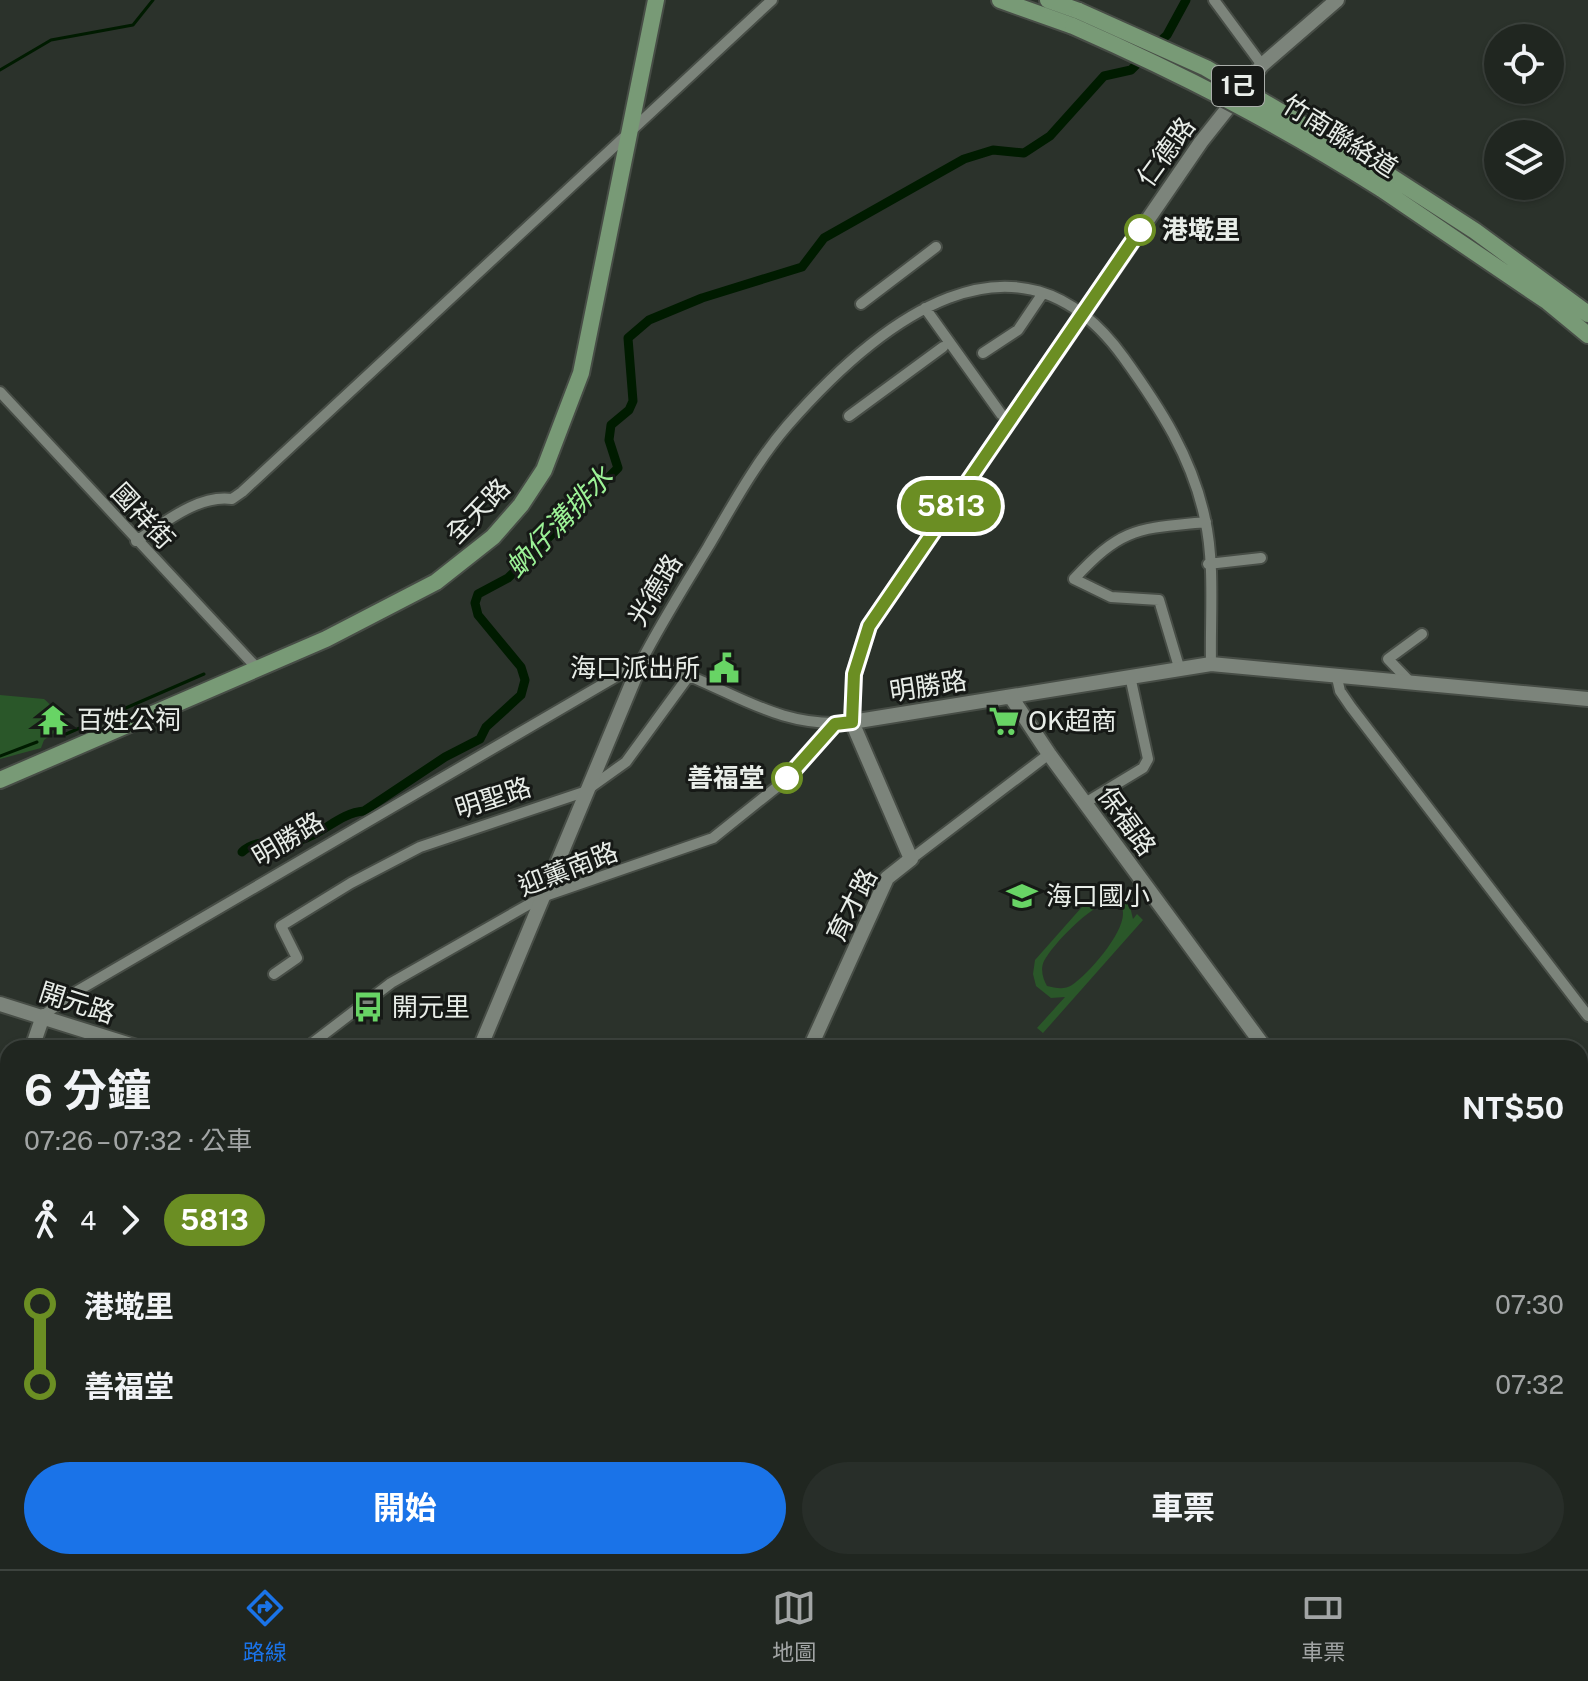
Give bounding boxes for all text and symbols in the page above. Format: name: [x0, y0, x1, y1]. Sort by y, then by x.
map controls: [1484, 24, 1564, 200]
button: locate: [1484, 24, 1564, 104]
road number: 1己: [1212, 66, 1264, 106]
street label: 竹南聯絡道: [1277, 88, 1404, 183]
street label: 仁德路: [1130, 111, 1201, 192]
button: layers: [1484, 120, 1564, 200]
place label: 港墘里: [1162, 214, 1240, 245]
marker: 港墘里: [1125, 215, 1155, 245]
water label: 蚋仔溝排水: [498, 458, 621, 583]
street label: 全天路: [439, 472, 516, 549]
street label: 國祥街: [105, 477, 181, 555]
line badge: 5813: [895, 480, 1007, 532]
text: 5813: [917, 489, 985, 522]
street label: 光德路: [621, 548, 688, 631]
public building icon: 海口派出所: [707, 651, 741, 685]
place label: 海口派出所: [570, 652, 700, 683]
street label: 明勝路: [887, 664, 969, 707]
temple icon: 百姓公祠: [36, 703, 70, 737]
place label: 百姓公祠: [77, 704, 181, 735]
supermarket icon: OK超商: [987, 704, 1021, 738]
place label: OK超商: [1028, 705, 1117, 736]
place label: 善福堂: [687, 762, 765, 793]
marker: 善福堂: [772, 763, 802, 793]
street label: 明聖路: [451, 771, 535, 824]
street label: 保福路: [1092, 780, 1163, 861]
street label: 明勝路: [246, 805, 329, 872]
street label: 迎薰南路: [514, 835, 622, 902]
street label: 育才路: [820, 863, 883, 947]
school or university icon: 海口國小: [1005, 879, 1039, 913]
place label: 海口國小: [1046, 880, 1150, 911]
street label: 開元路: [35, 976, 119, 1029]
bus stop icon: 開元里: [351, 990, 385, 1024]
place label: 開元里: [392, 991, 470, 1022]
text: 6 分鐘: [24, 1064, 151, 1116]
text: NT$50: [1462, 1090, 1564, 1126]
text: 07:26 – 07:32 · 公車: [24, 1125, 252, 1156]
icon: walk: [24, 1198, 68, 1242]
icon: forward: [108, 1198, 152, 1242]
text: 5813: [180, 1203, 249, 1236]
text: 4: [80, 1205, 96, 1236]
text: 港墘里: [84, 1288, 174, 1324]
text: 07:30: [1495, 1289, 1564, 1320]
text: 善福堂: [84, 1368, 174, 1404]
text: 07:32: [1495, 1369, 1564, 1400]
button: 開始: [24, 1462, 786, 1554]
button: 車票: [802, 1462, 1564, 1554]
tab: 路線: [243, 1586, 287, 1666]
tab: 地圖: [772, 1586, 816, 1666]
tab: 車票: [1301, 1586, 1345, 1666]

